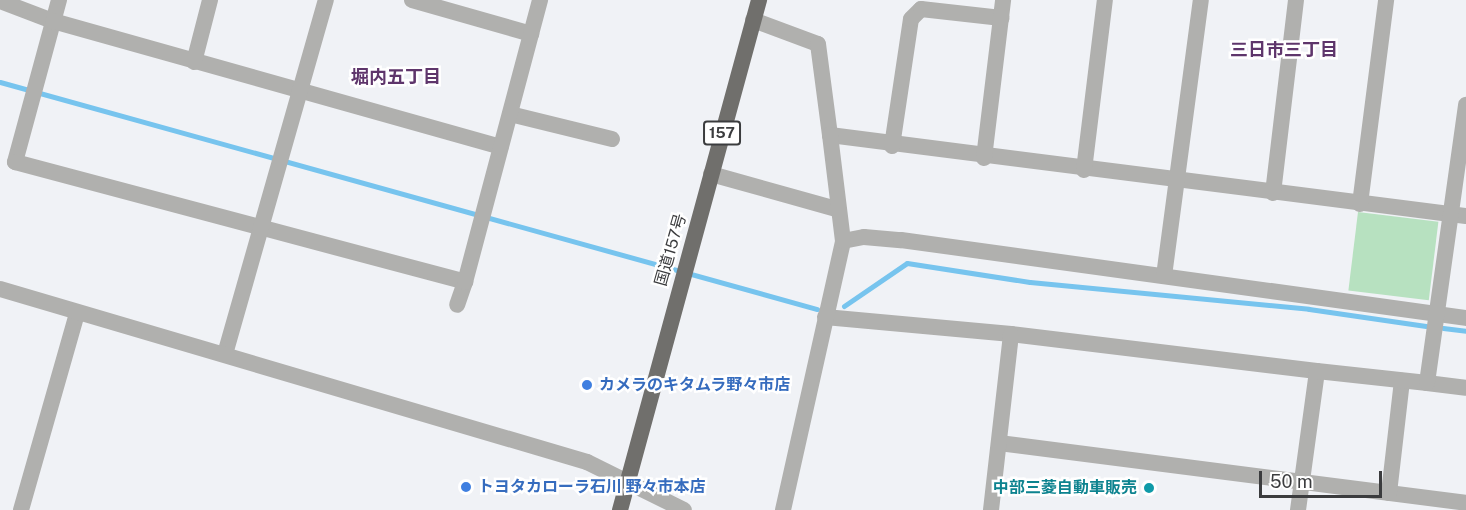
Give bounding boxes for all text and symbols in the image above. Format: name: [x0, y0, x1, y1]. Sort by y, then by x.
district label: 三日市三丁目: [1230, 39, 1338, 61]
district label: 堀内五丁目: [351, 66, 441, 88]
road number: 157: [702, 121, 742, 145]
street label: 国道157号: [652, 212, 690, 288]
place label: カメラのキタムラ野々市店: [599, 375, 791, 395]
marker: カメラのキタムラ野々市店: [580, 378, 594, 392]
scale bar: [1262, 459, 1385, 497]
text: 50 m: [1270, 471, 1313, 492]
place label: トヨタカローラ石川 野々市本店: [478, 477, 706, 497]
place label: 中部三菱自動車販売: [993, 478, 1137, 498]
marker: トヨタカローラ石川 野々市本店: [459, 480, 473, 494]
marker: 中部三菱自動車販売: [1142, 481, 1156, 495]

